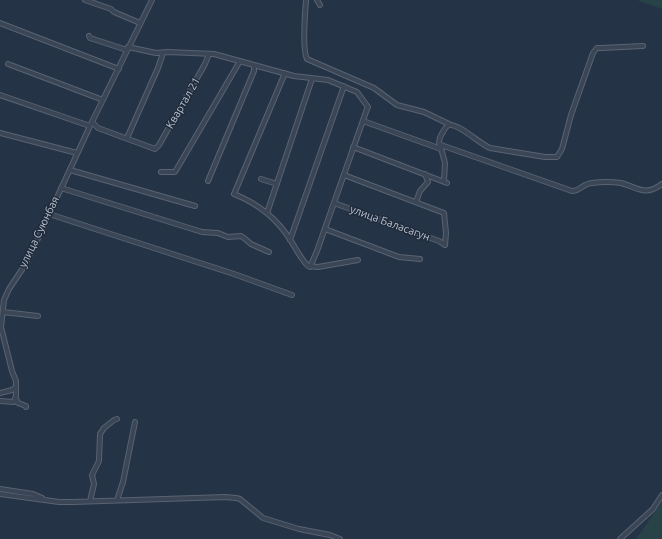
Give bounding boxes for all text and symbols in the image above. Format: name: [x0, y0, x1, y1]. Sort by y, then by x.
street label: Квартал 21: [163, 75, 203, 131]
street label: улица Суюнбая: [16, 194, 62, 270]
street label: улица Баласагун: [348, 202, 432, 244]

